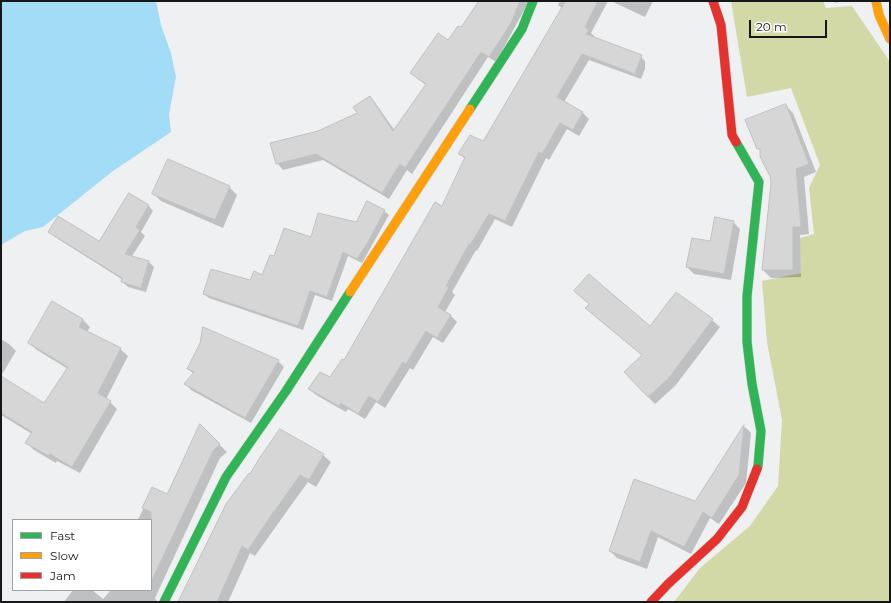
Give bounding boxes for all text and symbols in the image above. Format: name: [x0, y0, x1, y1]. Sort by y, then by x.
scale bar: [751, 12, 829, 38]
text: 20 m: [756, 19, 787, 34]
legend: [12, 519, 152, 591]
text: Fast: [50, 528, 75, 543]
text: Slow: [50, 548, 79, 563]
text: Jam: [50, 568, 76, 583]

